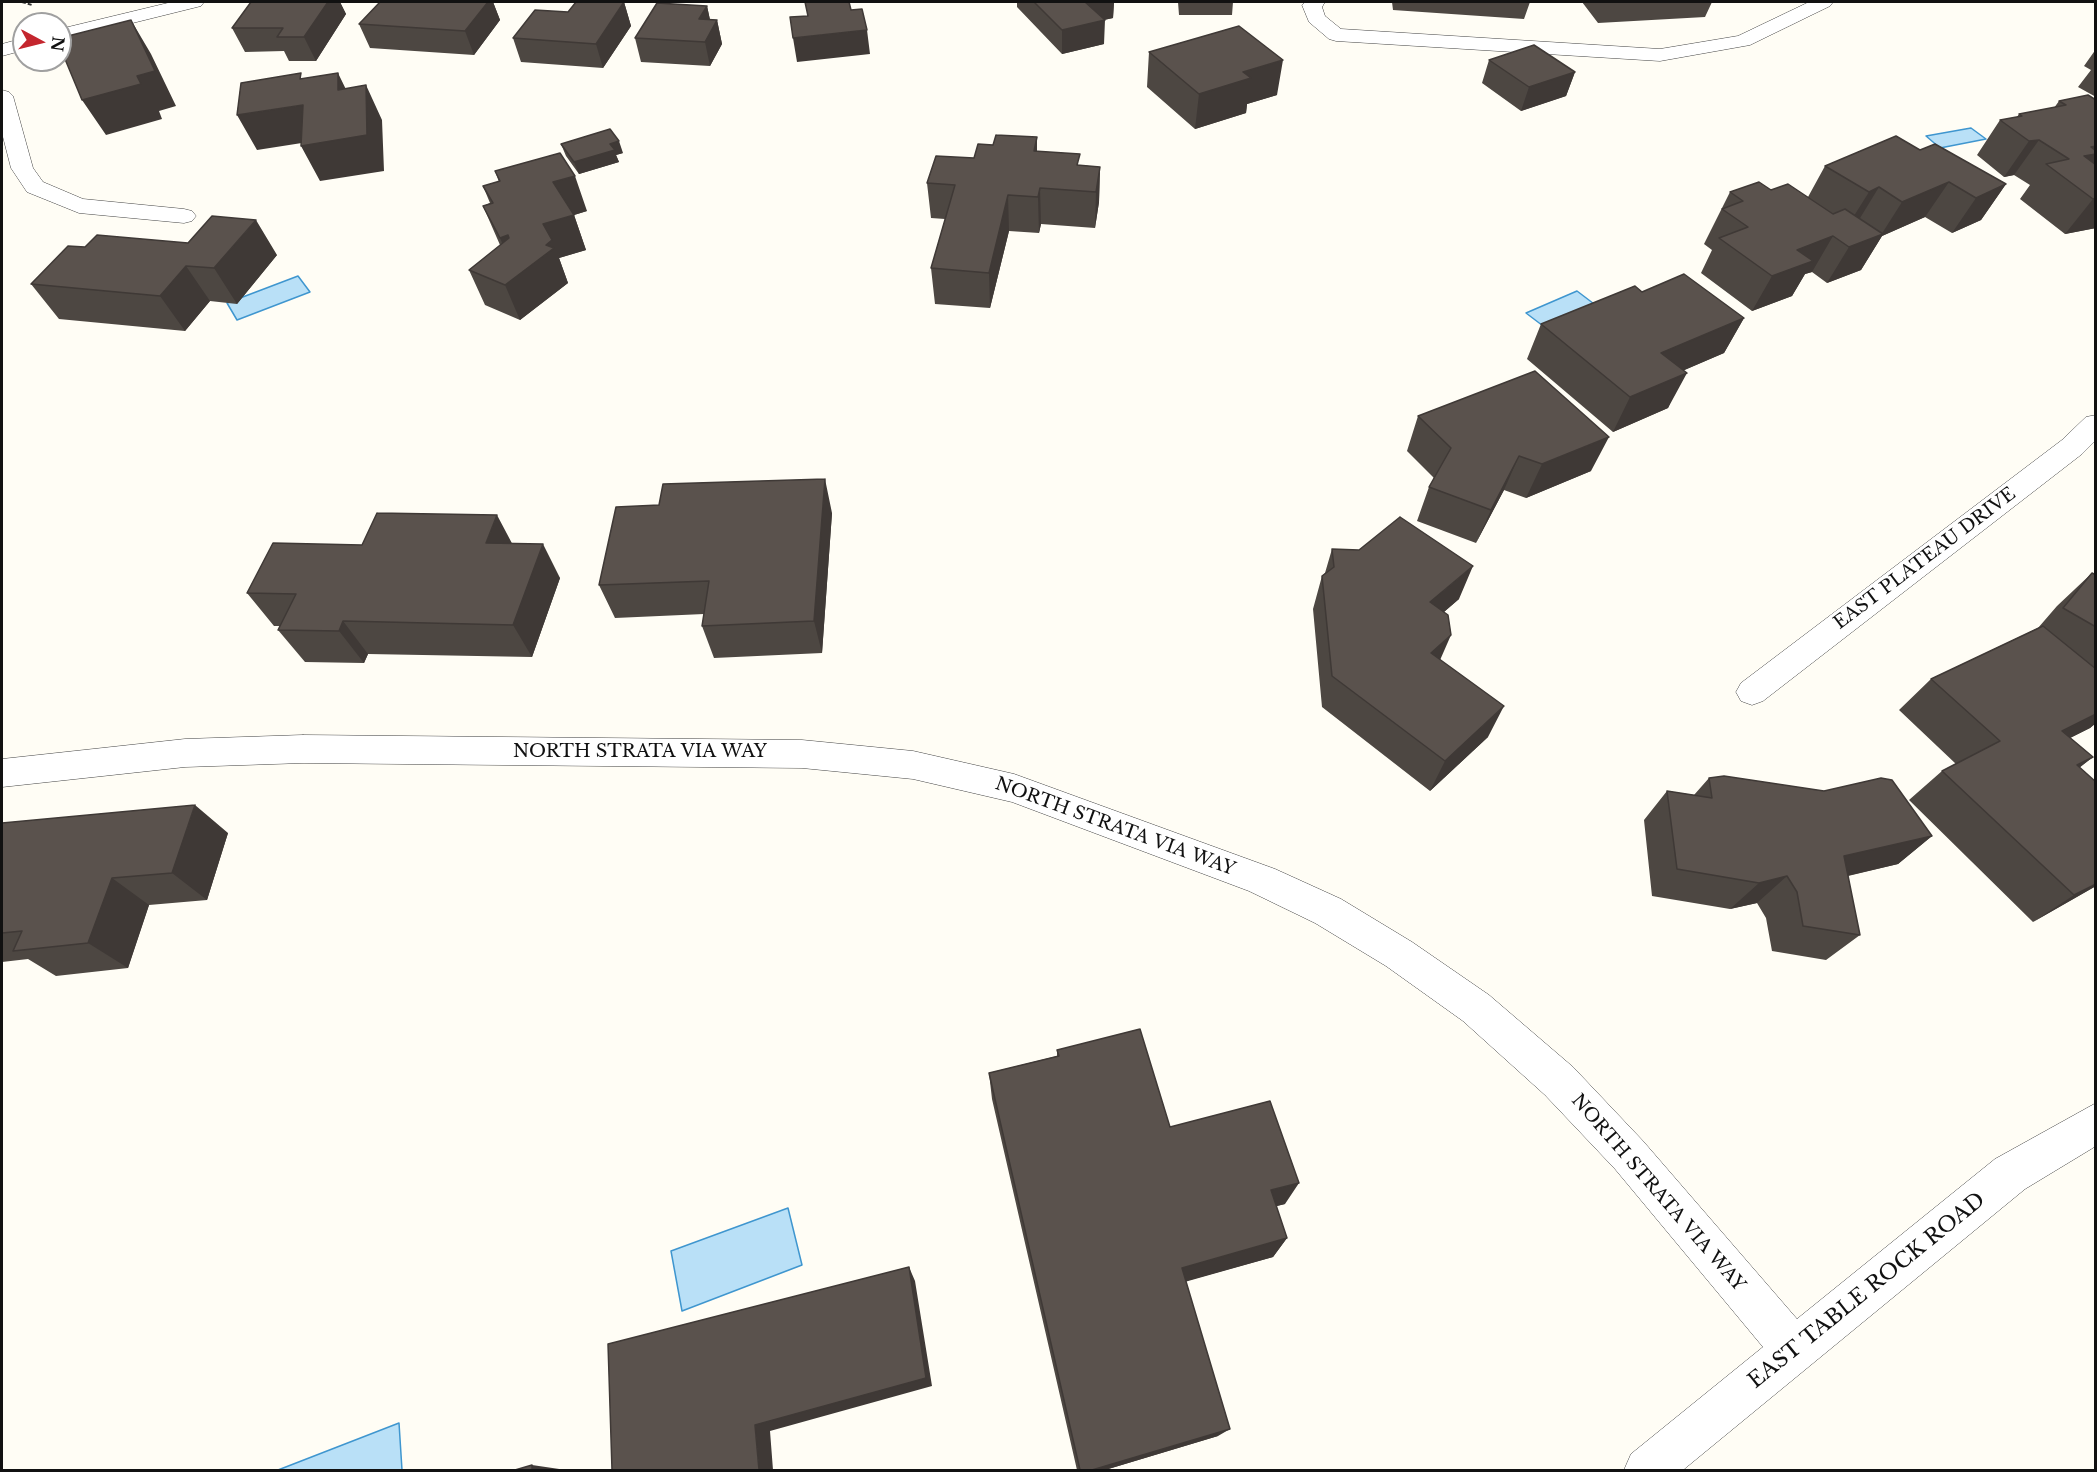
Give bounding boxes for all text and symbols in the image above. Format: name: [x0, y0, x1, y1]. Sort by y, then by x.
north arrow: [12, 12, 72, 72]
text: N: [47, 35, 69, 53]
street label: EAST PLATEAU DRIVE: [1830, 484, 2020, 634]
street label: NORTH STRATA VIA WAY: [513, 741, 767, 763]
street label: NORTH STRATA VIA WAY: [992, 773, 1238, 881]
street label: NORTH STRATA VIA WAY: [1567, 1090, 1749, 1296]
street label: EAST TABLE ROCK ROAD: [1744, 1188, 1990, 1394]

